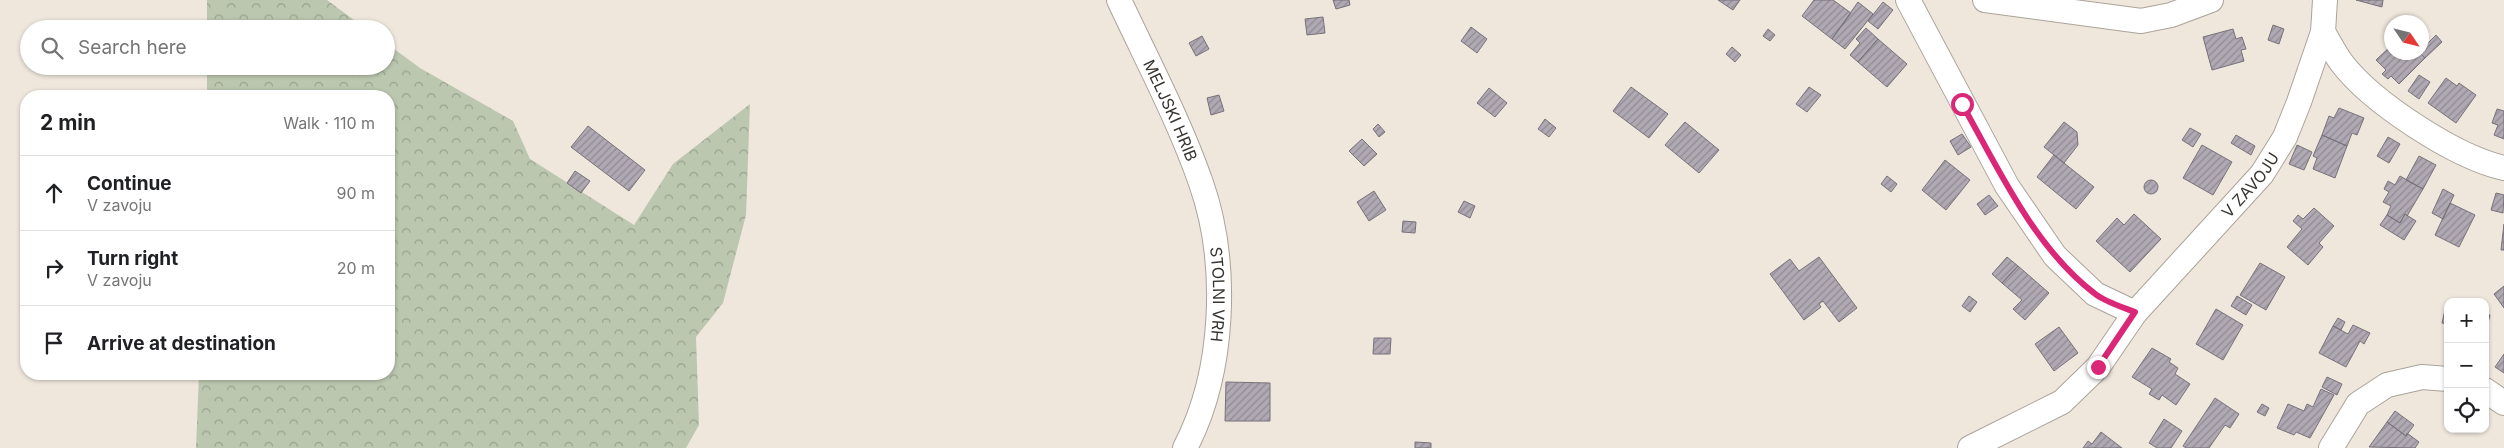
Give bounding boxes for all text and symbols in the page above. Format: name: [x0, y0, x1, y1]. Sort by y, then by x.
north arrow: [2384, 15, 2429, 60]
search box: [20, 20, 395, 75]
icon: search: [38, 34, 66, 62]
text: Search here: [78, 36, 187, 59]
street label: MELJSKI HRIB: [1139, 56, 1202, 164]
route start: [1951, 93, 1974, 116]
text: 2 min: [40, 110, 96, 135]
text: Walk · 110 m: [283, 113, 375, 133]
street label: V ZAVOJU: [2217, 148, 2283, 222]
text: Continue: [87, 172, 172, 195]
icon: ahead: [40, 179, 68, 207]
text: 90 m: [336, 183, 375, 203]
text: V zavoju: [87, 195, 152, 215]
street label: STOLNI VRH: [1206, 246, 1229, 343]
text: Turn right: [87, 247, 178, 270]
icon: right: [40, 254, 68, 282]
text: 20 m: [337, 258, 375, 278]
text: V zavoju: [87, 270, 152, 290]
map controls: [2444, 298, 2489, 433]
button: +: [2444, 298, 2489, 343]
icon: arrive: [40, 329, 68, 357]
text: Arrive at destination: [87, 332, 276, 355]
button: −: [2444, 343, 2489, 388]
route end: [2087, 356, 2110, 379]
button: locate: [2444, 388, 2489, 433]

